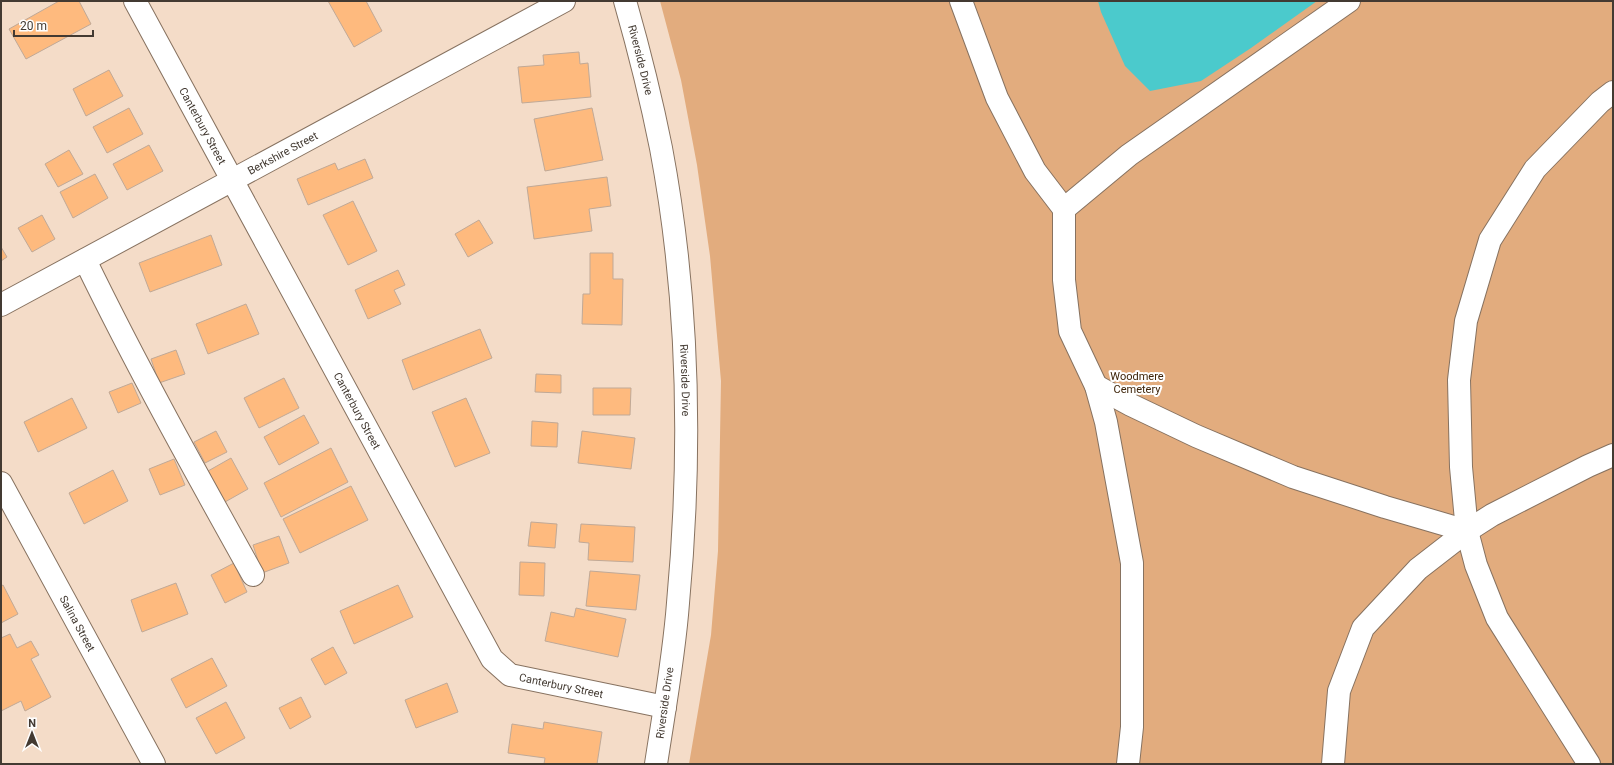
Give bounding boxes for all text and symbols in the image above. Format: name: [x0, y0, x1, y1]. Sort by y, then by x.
scale bar: [14, 12, 93, 38]
text: 20 m: [20, 19, 47, 33]
street label: Riverside Drive: [625, 23, 656, 97]
street label: Canterbury Street: [177, 85, 229, 167]
street label: Berkshire Street: [245, 129, 320, 177]
street label: Riverside Drive: [677, 344, 693, 416]
street label: Canterbury Street: [331, 370, 384, 452]
park label: Woodmere Cemetery: [1110, 370, 1164, 396]
street label: Salina Street: [57, 593, 98, 654]
street label: Riverside Drive: [654, 666, 676, 740]
street label: Canterbury Street: [518, 671, 605, 701]
north arrow: [12, 713, 52, 753]
text: N: [28, 717, 36, 730]

